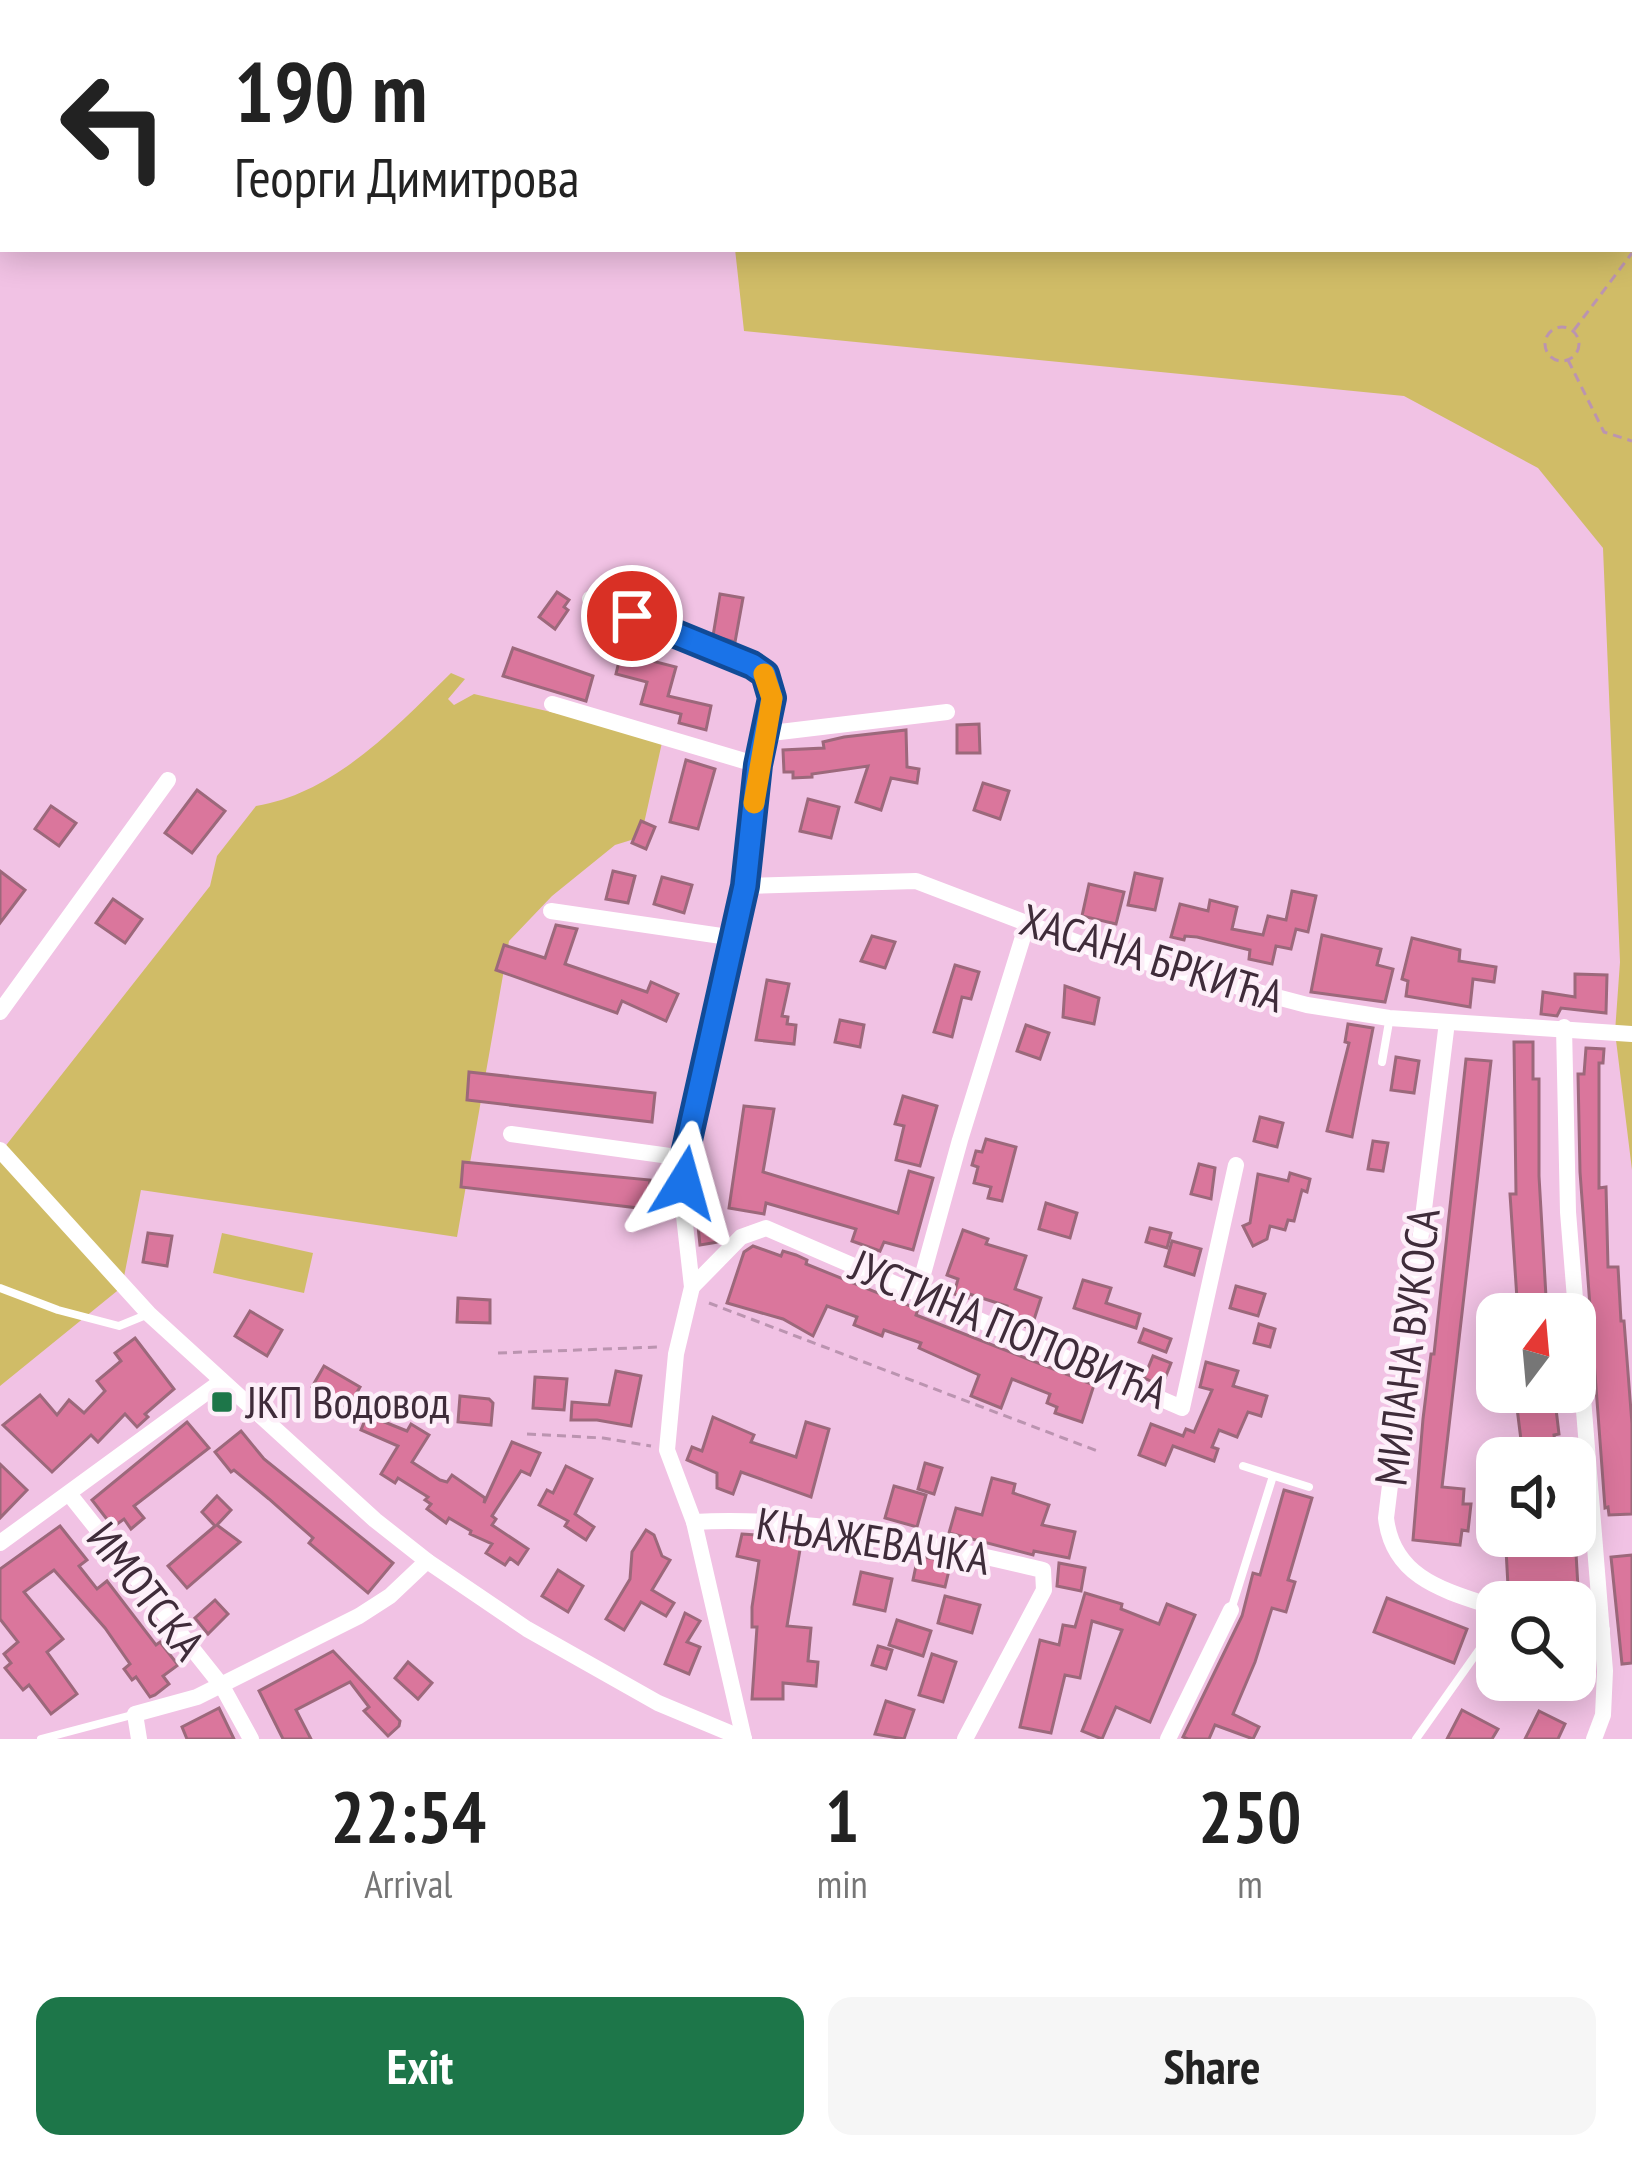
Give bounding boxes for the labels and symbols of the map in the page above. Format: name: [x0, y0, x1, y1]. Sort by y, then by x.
pin: [581, 565, 683, 667]
street label: ХАСАНА БРКИЋА: [1014, 890, 1292, 1025]
position arrow: [621, 1120, 747, 1246]
street label: МИЛАНА ВУКОСА: [1360, 1204, 1452, 1489]
street label: ЈУСТИНА ПОПОВИЋА: [840, 1234, 1177, 1421]
north arrow: [1476, 1293, 1596, 1413]
place label: ЈКП Водовод: [244, 1372, 450, 1430]
marker: ЈКП Водовод: [209, 1389, 235, 1415]
street label: КЊАЖЕВАЧКА: [753, 1493, 994, 1587]
street label: ИМОТСКА: [75, 1510, 219, 1671]

